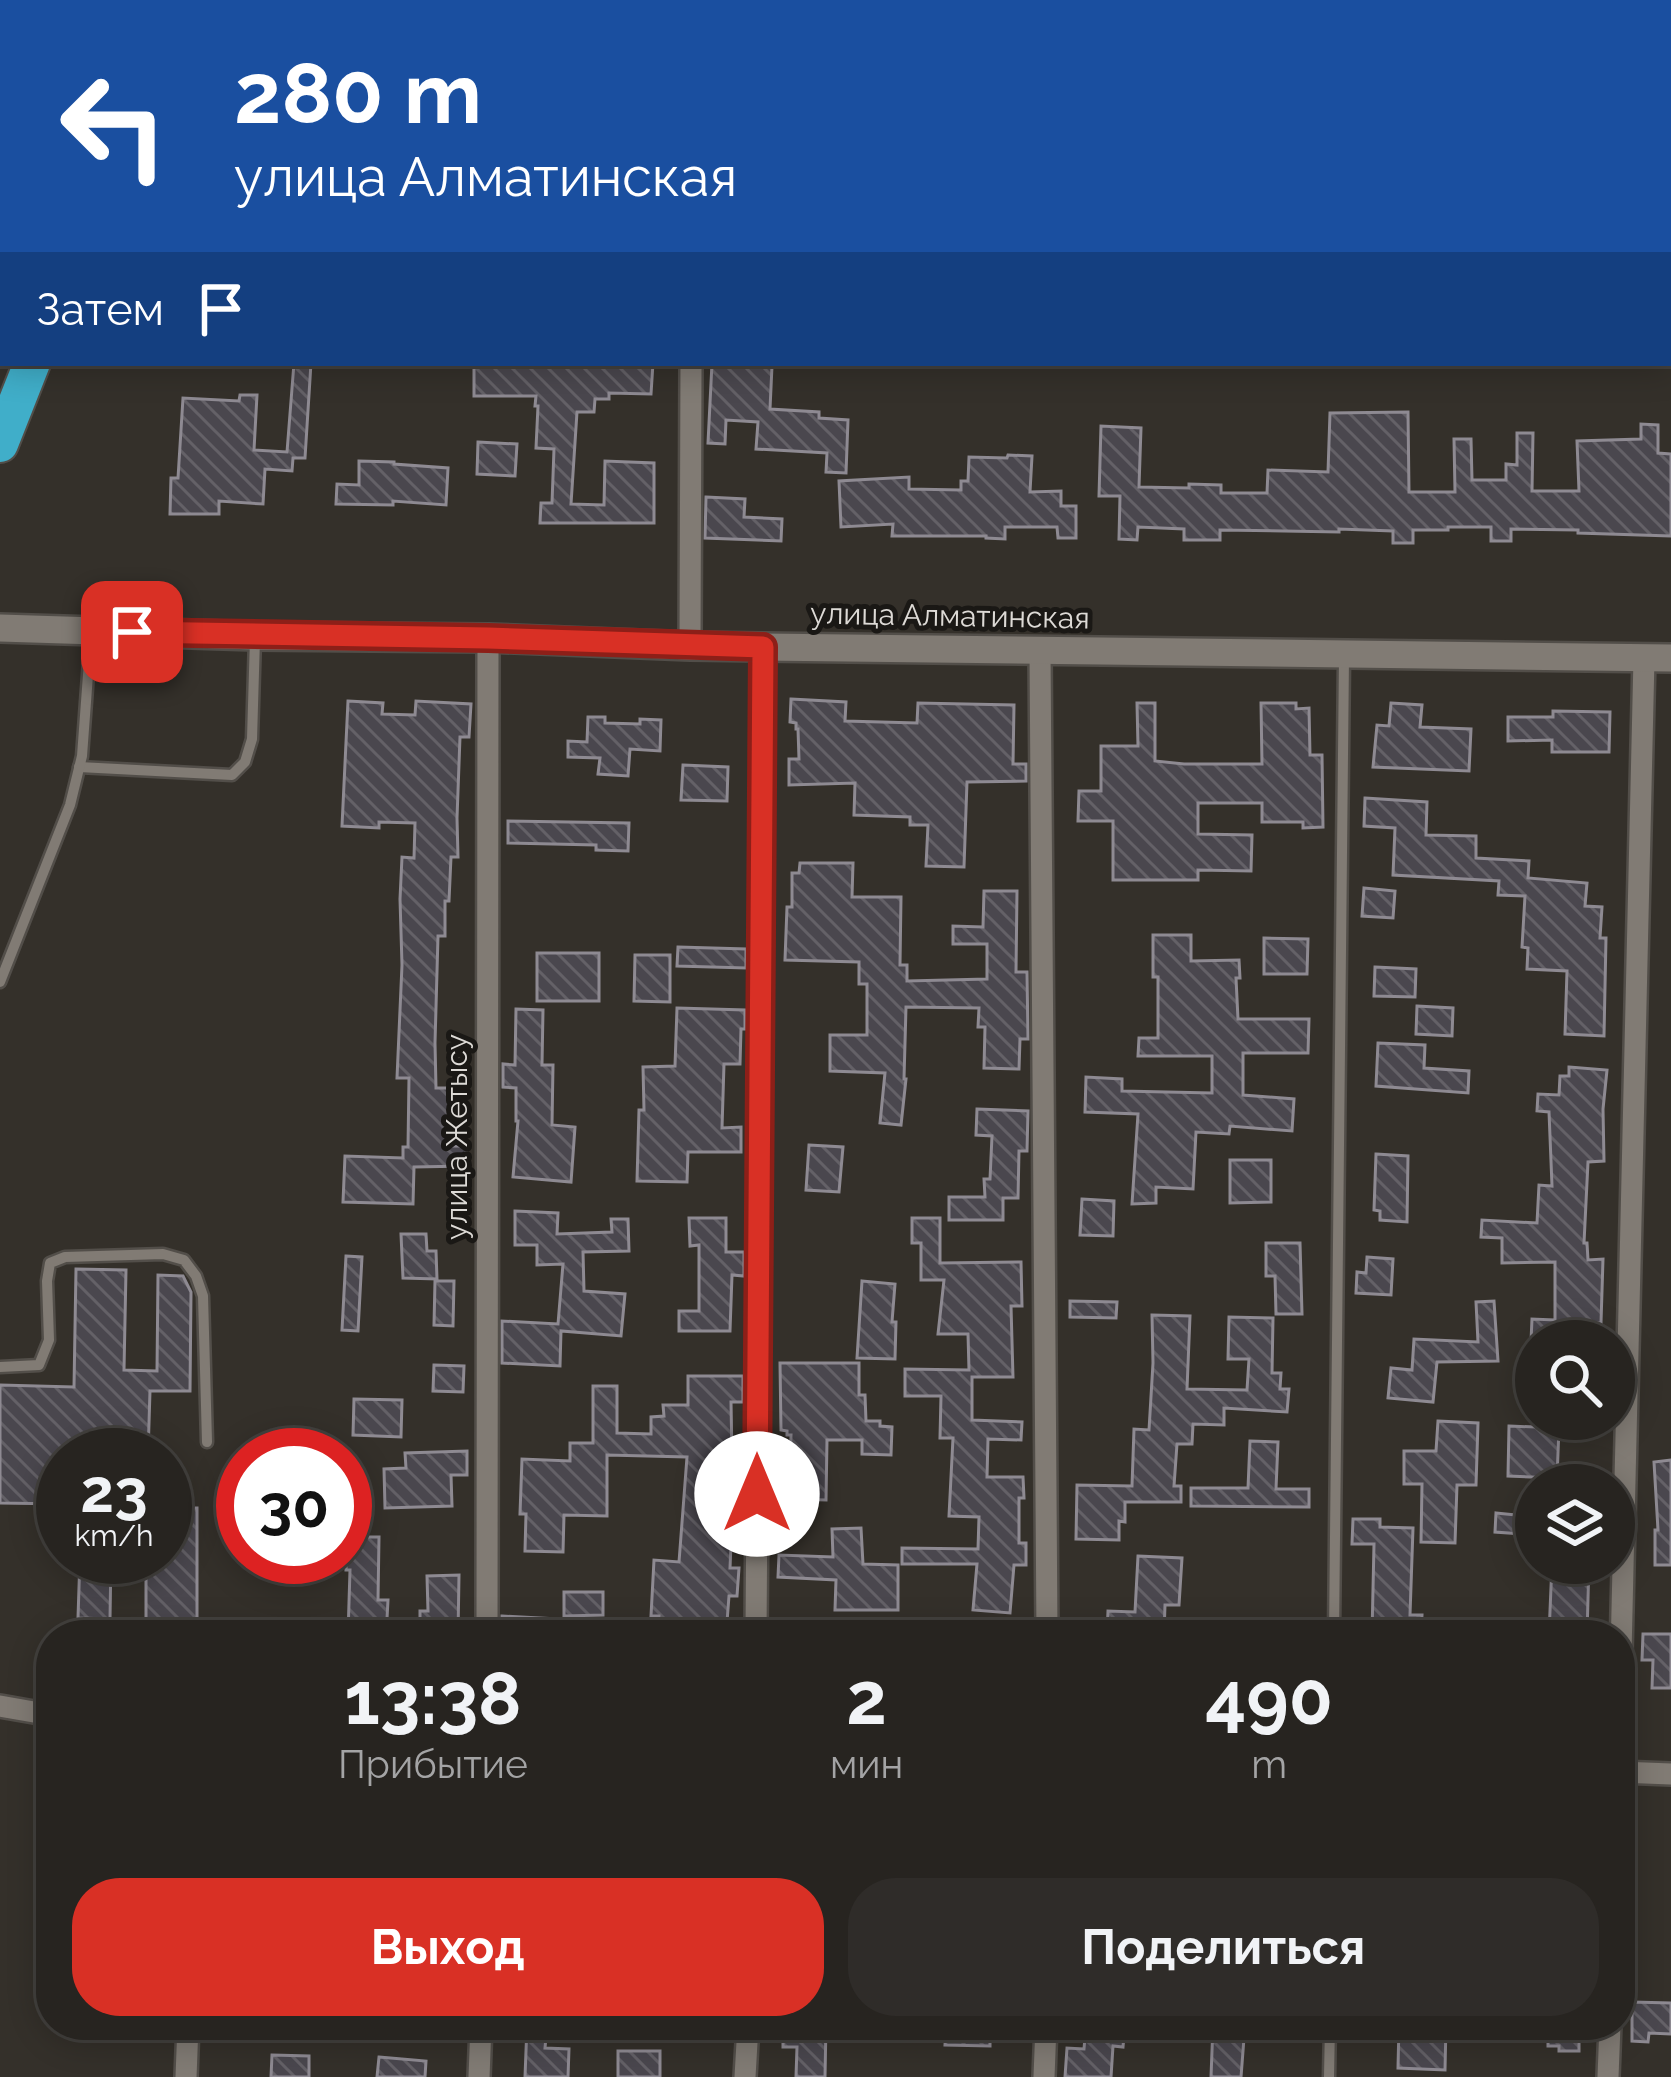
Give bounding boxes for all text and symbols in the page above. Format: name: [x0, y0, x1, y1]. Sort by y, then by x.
text: 280 m: [234, 44, 482, 143]
icon: left: [36, 48, 192, 204]
text: улица Алматинская: [234, 145, 737, 209]
icon: arrive: [188, 276, 254, 342]
text: Затем: [36, 283, 164, 336]
pin: [81, 581, 183, 683]
street label: улица Алматинская: [810, 596, 1090, 635]
icon: arrive: [99, 599, 165, 665]
street label: улица Жетысу: [439, 1034, 474, 1240]
map controls: [1515, 1320, 1635, 1584]
button: search: [1515, 1320, 1635, 1440]
speed limit sign: 30: [216, 1428, 372, 1584]
position arrow: [694, 1431, 820, 1557]
text: 23: [80, 1456, 148, 1526]
button: layers: [1515, 1464, 1635, 1584]
text: km/h: [74, 1518, 154, 1553]
text: 13:38: [344, 1656, 522, 1741]
text: 2: [846, 1656, 887, 1741]
text: 490: [1205, 1656, 1333, 1741]
text: Прибытие: [338, 1741, 528, 1787]
text: мин: [830, 1741, 903, 1787]
text: m: [1251, 1741, 1287, 1787]
button: Выход: [72, 1878, 824, 2016]
button: Поделиться: [848, 1878, 1599, 2016]

